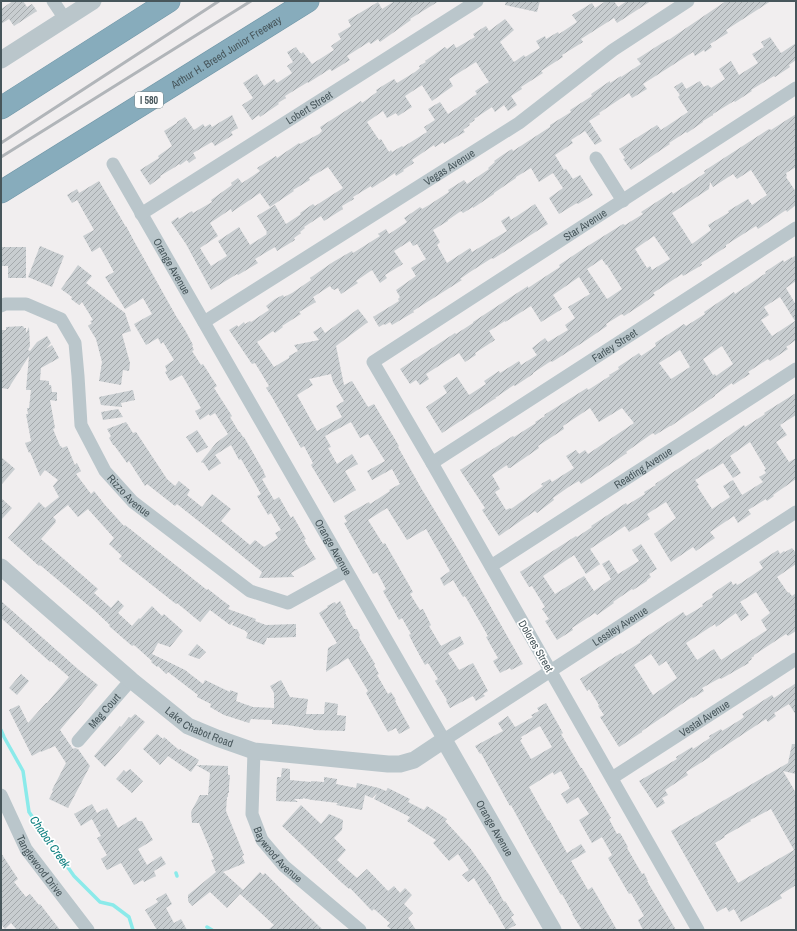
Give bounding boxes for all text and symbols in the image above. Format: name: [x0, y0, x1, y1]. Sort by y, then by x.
street label: Arthur H. Breed Junior Freeway: [167, 12, 284, 92]
street label: Lobert Street: [283, 87, 335, 127]
road number: I 580: [135, 92, 163, 108]
street label: Vegas Avenue: [421, 146, 477, 188]
street label: Star Avenue: [561, 205, 609, 244]
street label: Orange Avenue: [150, 236, 193, 297]
street label: Farley Street: [589, 325, 640, 365]
street label: Reading Avenue: [611, 444, 675, 492]
street label: Rizzo Avenue: [104, 471, 154, 520]
street label: Orange Avenue: [312, 517, 355, 578]
street label: Lessley Avenue: [590, 603, 650, 649]
street label: Dolores Street: [516, 618, 557, 675]
street label: Meg Court: [85, 690, 124, 731]
street label: Vestal Avenue: [677, 697, 732, 740]
street label: Lake Chabot Road: [162, 703, 235, 750]
street label: Orange Avenue: [473, 798, 516, 859]
water label: Chabot Creek: [26, 813, 75, 872]
street label: Baywood Avenue: [251, 825, 305, 885]
street label: Tanglewood Drive: [13, 833, 67, 899]

